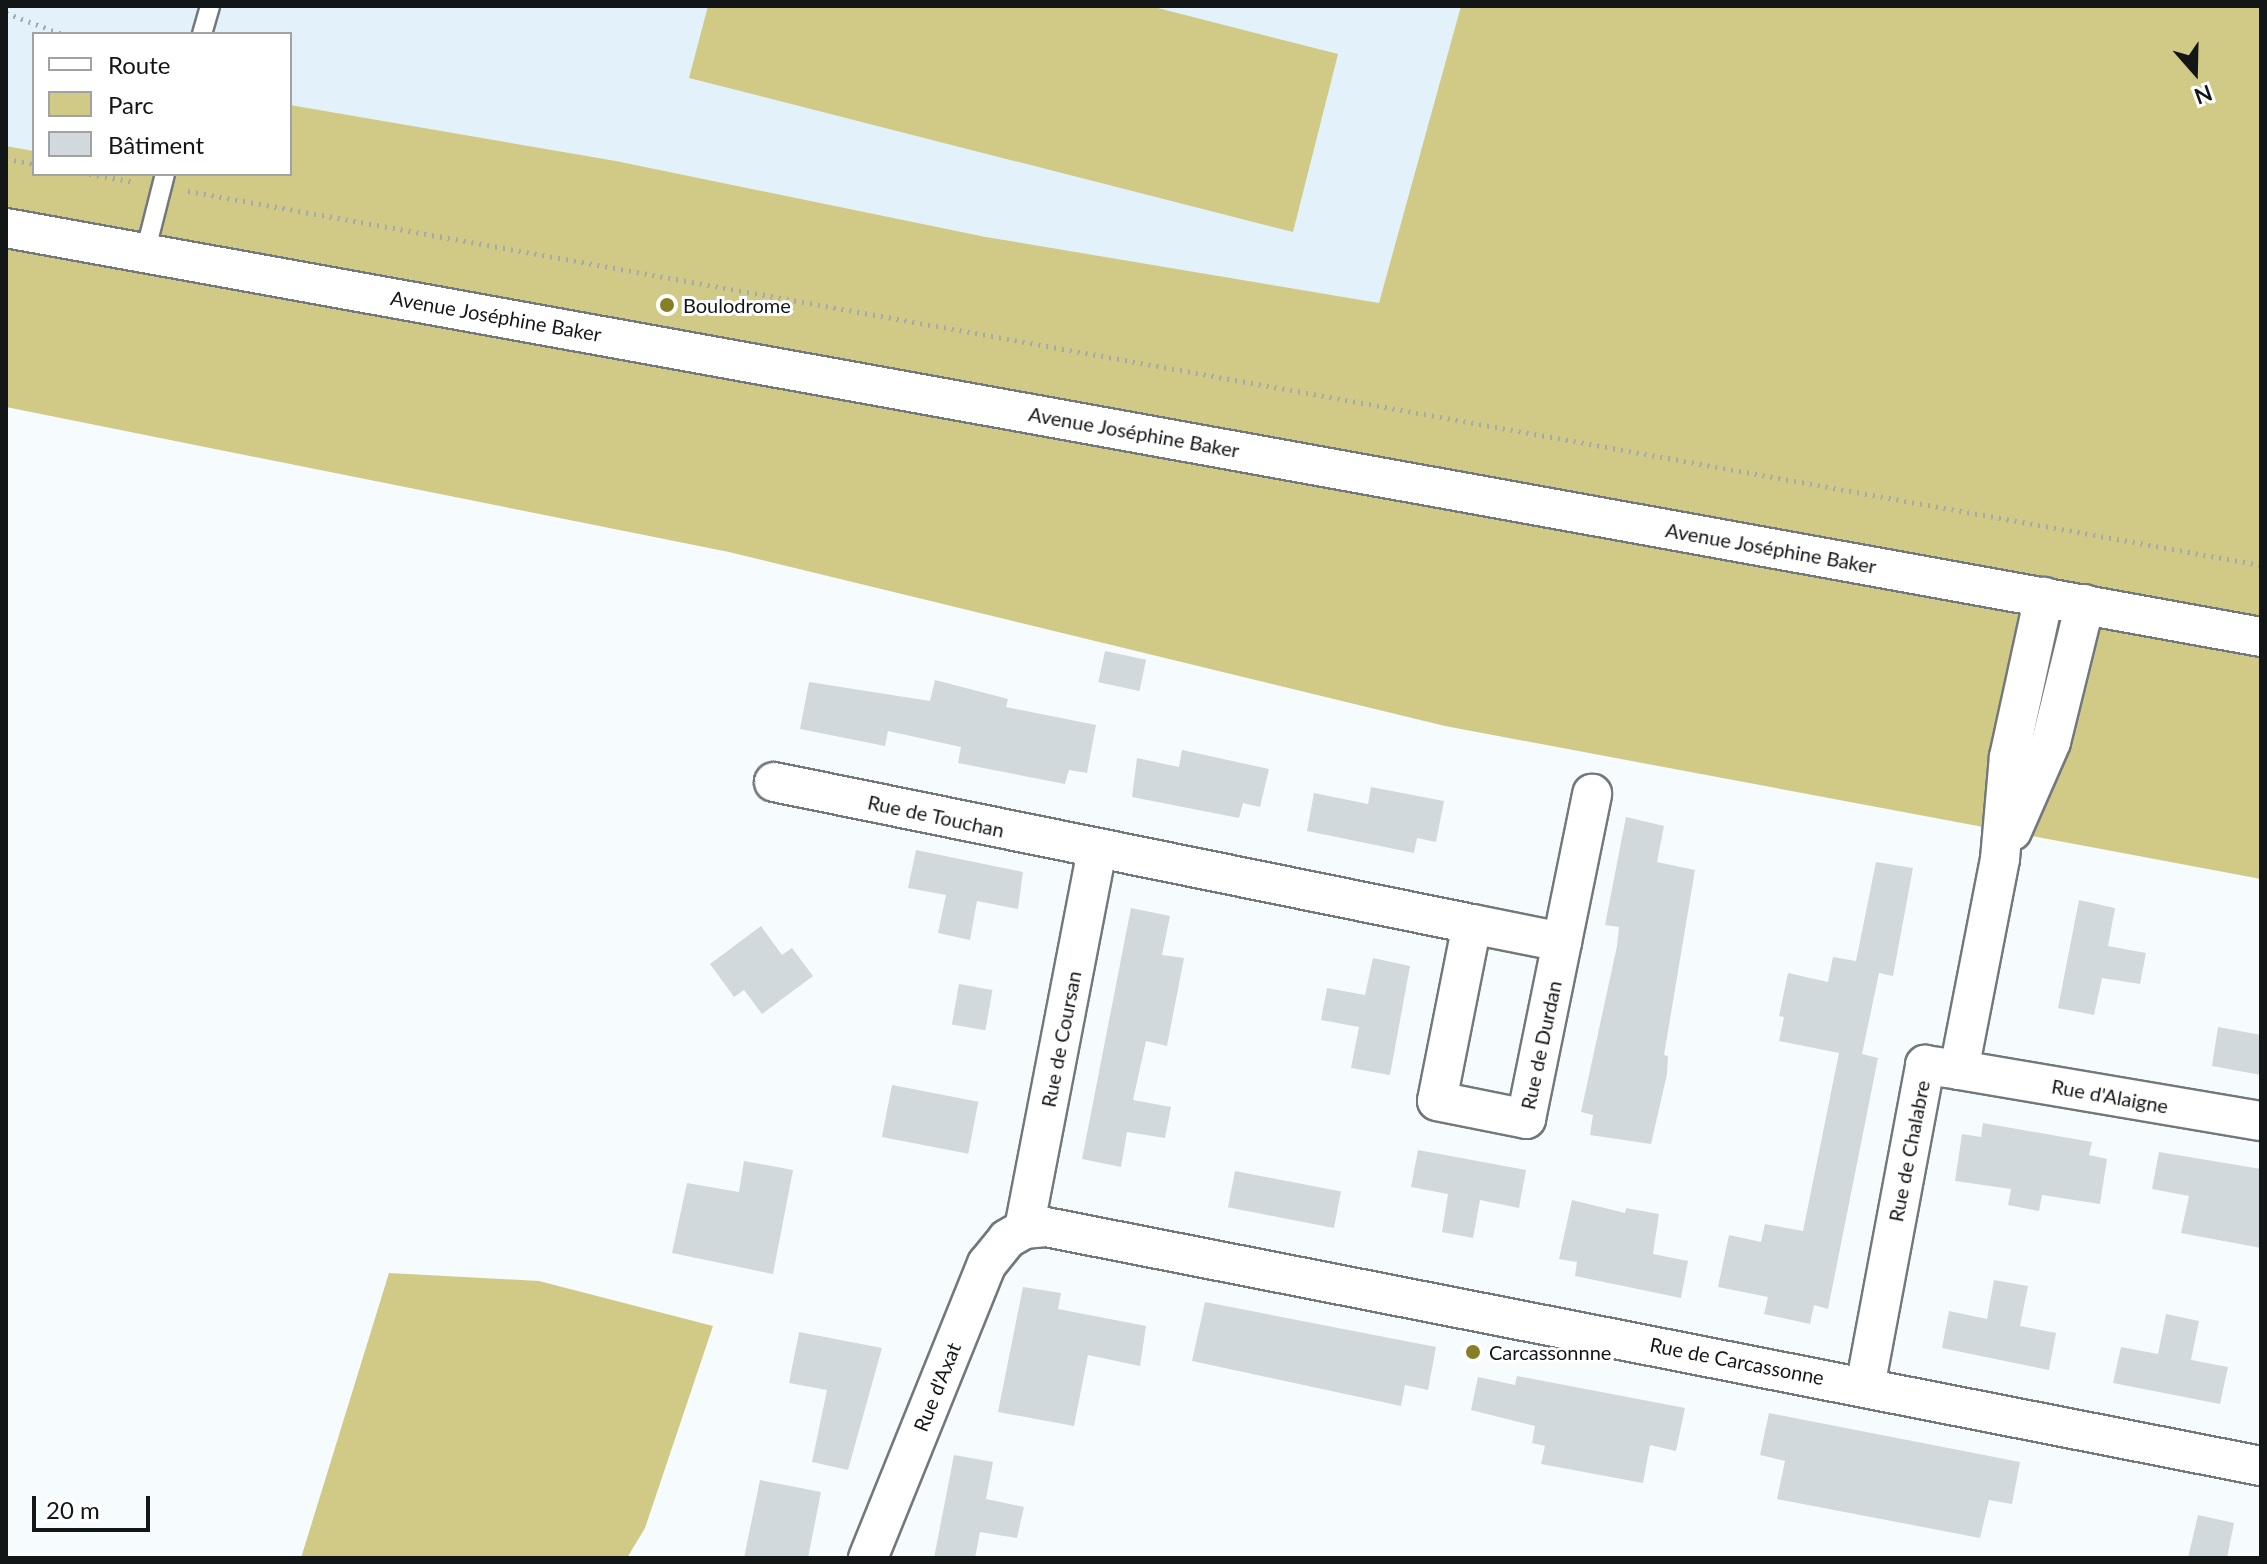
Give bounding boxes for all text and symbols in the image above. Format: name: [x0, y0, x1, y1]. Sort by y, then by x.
legend: [32, 32, 292, 176]
north arrow: [2155, 32, 2235, 112]
text: Route: [108, 50, 170, 79]
text: N: [2191, 79, 2216, 111]
text: Parc: [108, 90, 154, 119]
text: Bâtiment: [108, 130, 204, 159]
street label: Avenue Joséphine Baker: [388, 286, 604, 346]
place label: Boulodrome: [683, 293, 791, 317]
marker: Boulodrome: [658, 296, 676, 314]
street label: Avenue Joséphine Baker: [1026, 402, 1242, 462]
street label: Avenue Joséphine Baker: [1663, 518, 1879, 578]
street label: Rue de Touchan: [865, 790, 1007, 842]
street label: Rue de Coursan: [1036, 969, 1086, 1109]
street label: Rue de Durdan: [1516, 978, 1566, 1112]
street label: Rue d'Alaigne: [2050, 1074, 2170, 1118]
street label: Rue de Chalabre: [1884, 1078, 1934, 1224]
street label: Rue de Carcassonne: [1648, 1332, 1826, 1390]
street label: Rue d'Axat: [908, 1339, 966, 1435]
place label: Carcassonnne: [1489, 1340, 1611, 1364]
marker: Carcassonnne: [1464, 1343, 1482, 1361]
scale bar: [36, 1480, 154, 1530]
text: 20 m: [46, 1495, 100, 1524]

